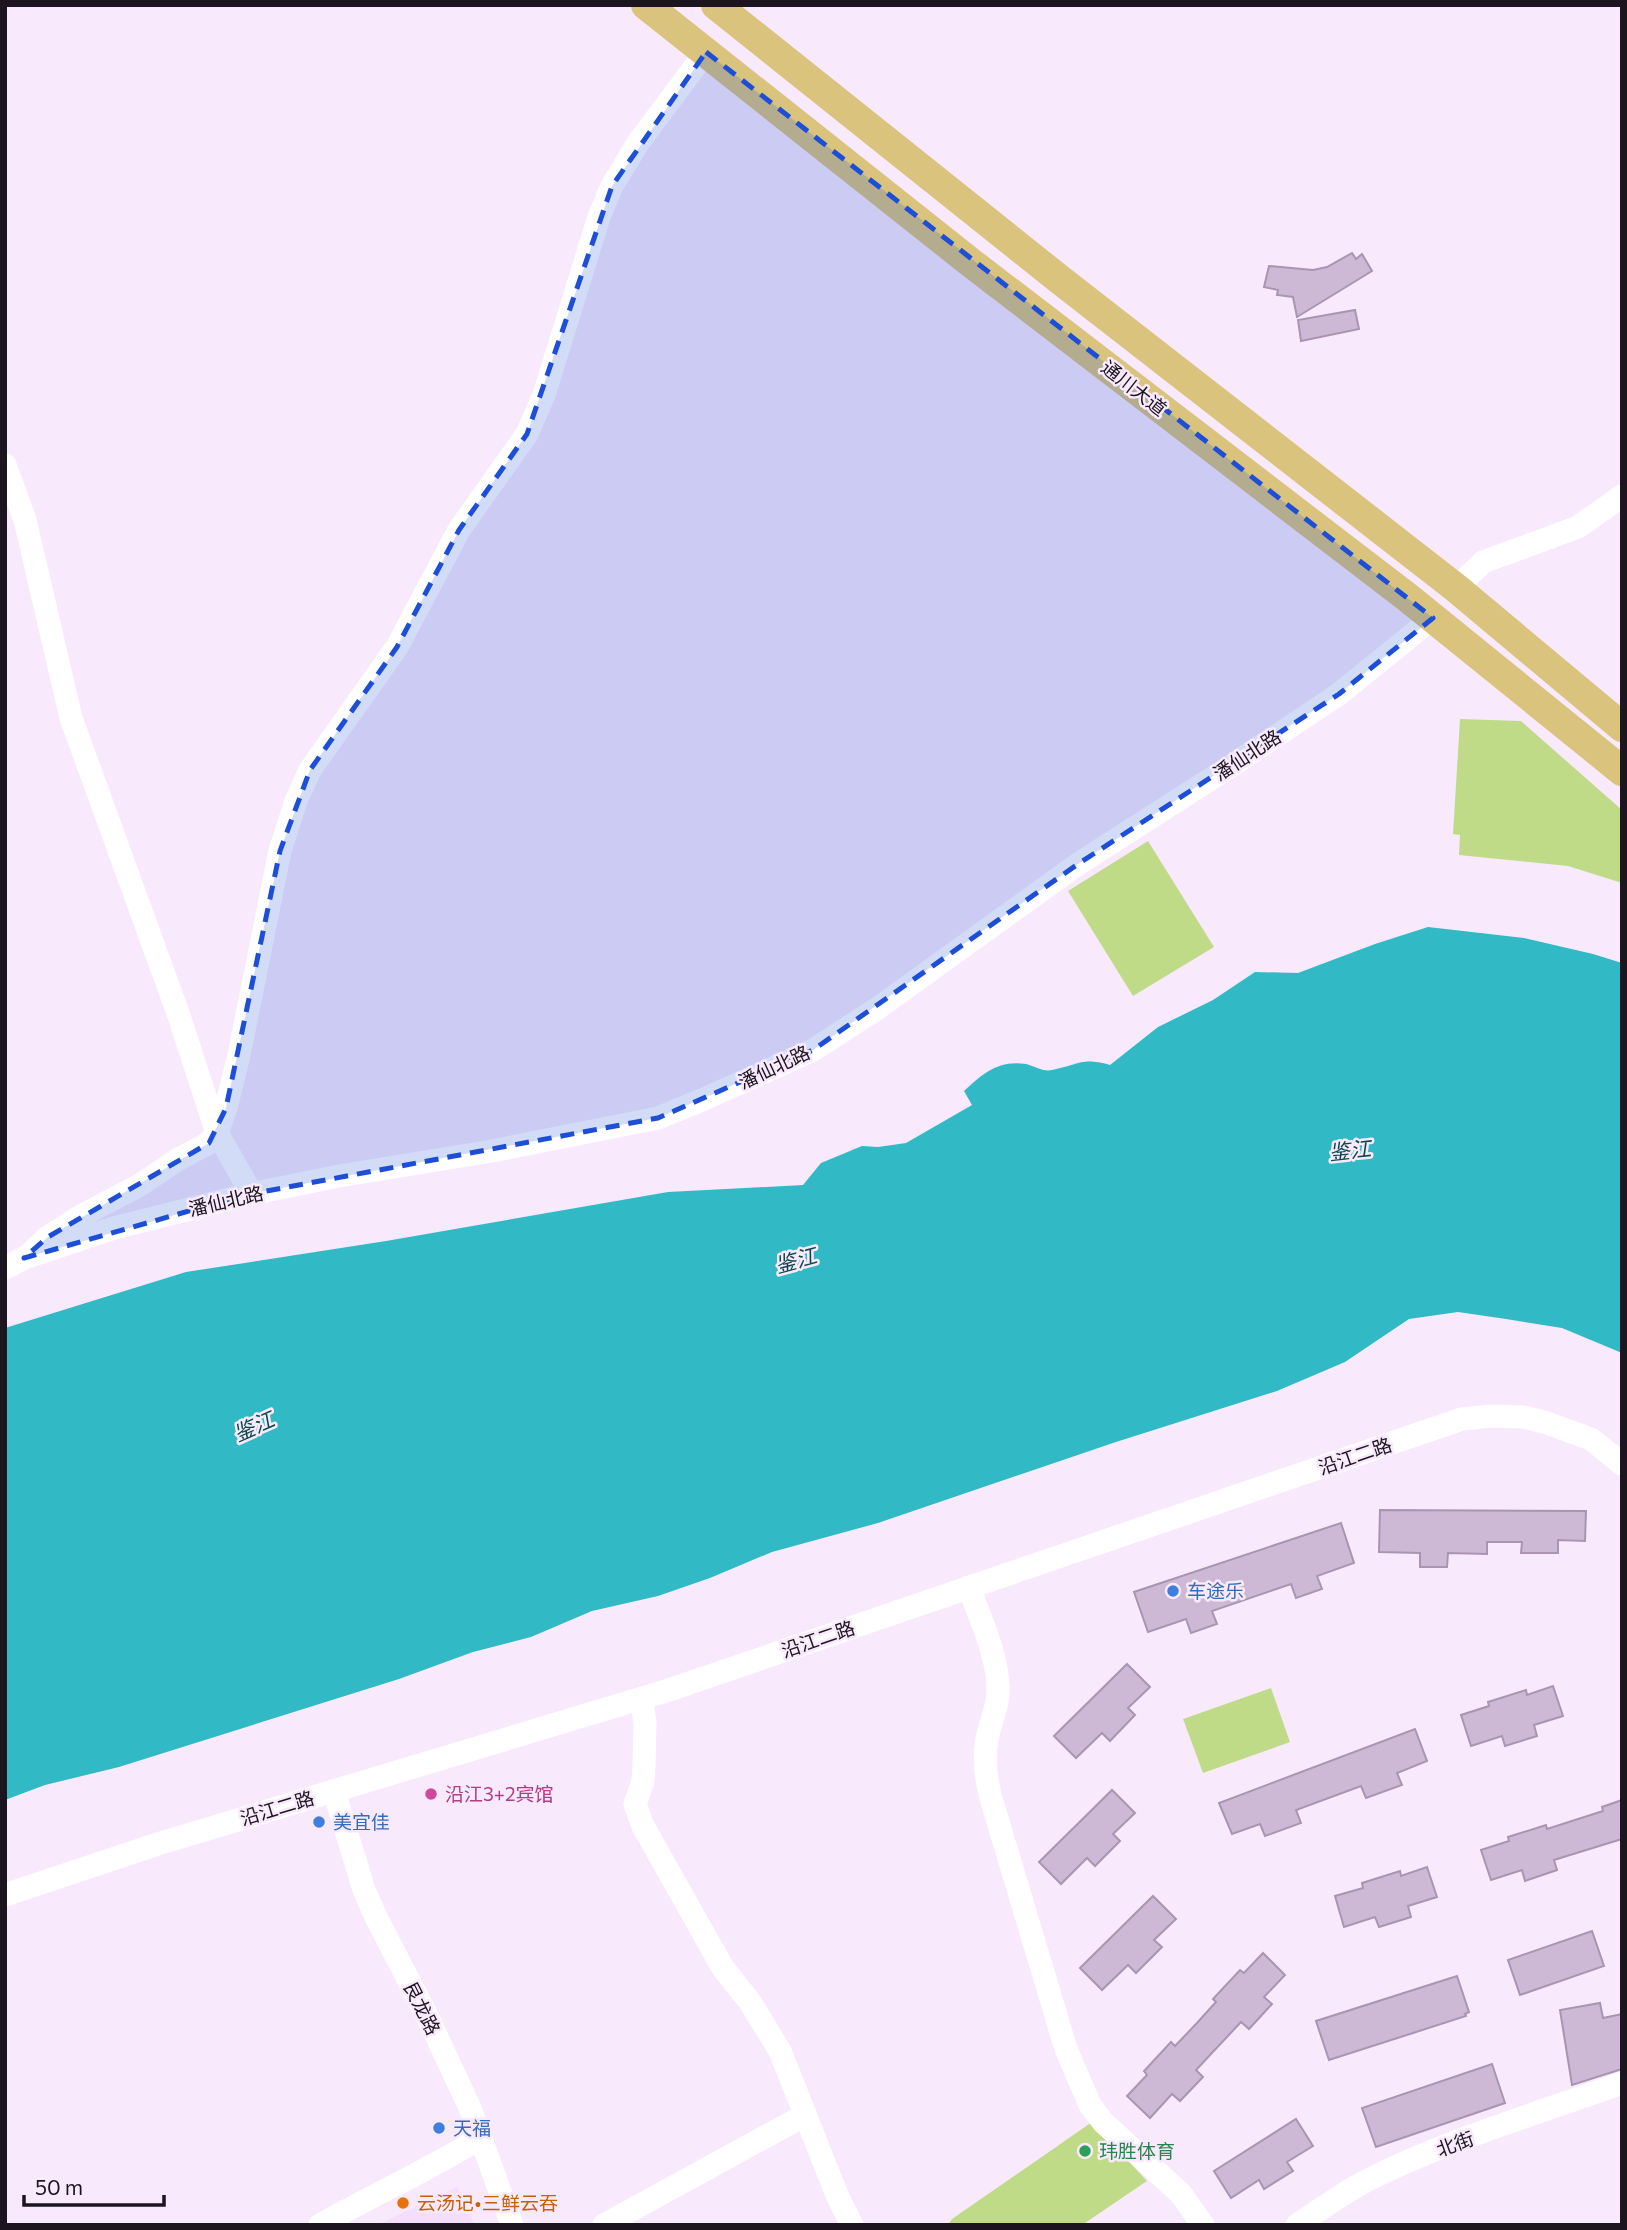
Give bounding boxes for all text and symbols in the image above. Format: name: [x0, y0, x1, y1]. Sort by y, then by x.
street label: 通川大道: [1097, 355, 1171, 420]
street label: 潘仙北路: [1209, 724, 1285, 785]
street label: 潘仙北路: [734, 1040, 813, 1093]
water label: 鉴江: [1328, 1135, 1374, 1164]
street label: 潘仙北路: [186, 1181, 266, 1220]
water label: 鉴江: [772, 1242, 821, 1277]
water label: 鉴江: [229, 1405, 279, 1446]
street label: 沿江二路: [1315, 1432, 1395, 1479]
place label: 车途乐: [1187, 1579, 1244, 1602]
marker: 车途乐: [1165, 1583, 1181, 1599]
street label: 沿江二路: [778, 1615, 858, 1662]
place label: 沿江3+2宾馆: [445, 1782, 554, 1805]
street label: 沿江二路: [237, 1785, 317, 1830]
marker: 沿江3+2宾馆: [423, 1786, 439, 1802]
place label: 美宜佳: [333, 1810, 390, 1833]
marker: 美宜佳: [311, 1814, 327, 1830]
street label: 艮龙路: [399, 1977, 446, 2038]
place label: 天福: [453, 2116, 491, 2139]
marker: 天福: [431, 2120, 447, 2136]
street label: 北街: [1433, 2126, 1477, 2161]
place label: 玮胜体育: [1099, 2139, 1175, 2162]
marker: 玮胜体育: [1077, 2143, 1093, 2159]
scale bar: [24, 2164, 164, 2208]
text: 50 m: [35, 2174, 83, 2199]
place label: 云汤记•三鲜云吞: [417, 2191, 558, 2214]
marker: 云汤记•三鲜云吞: [395, 2195, 411, 2211]

